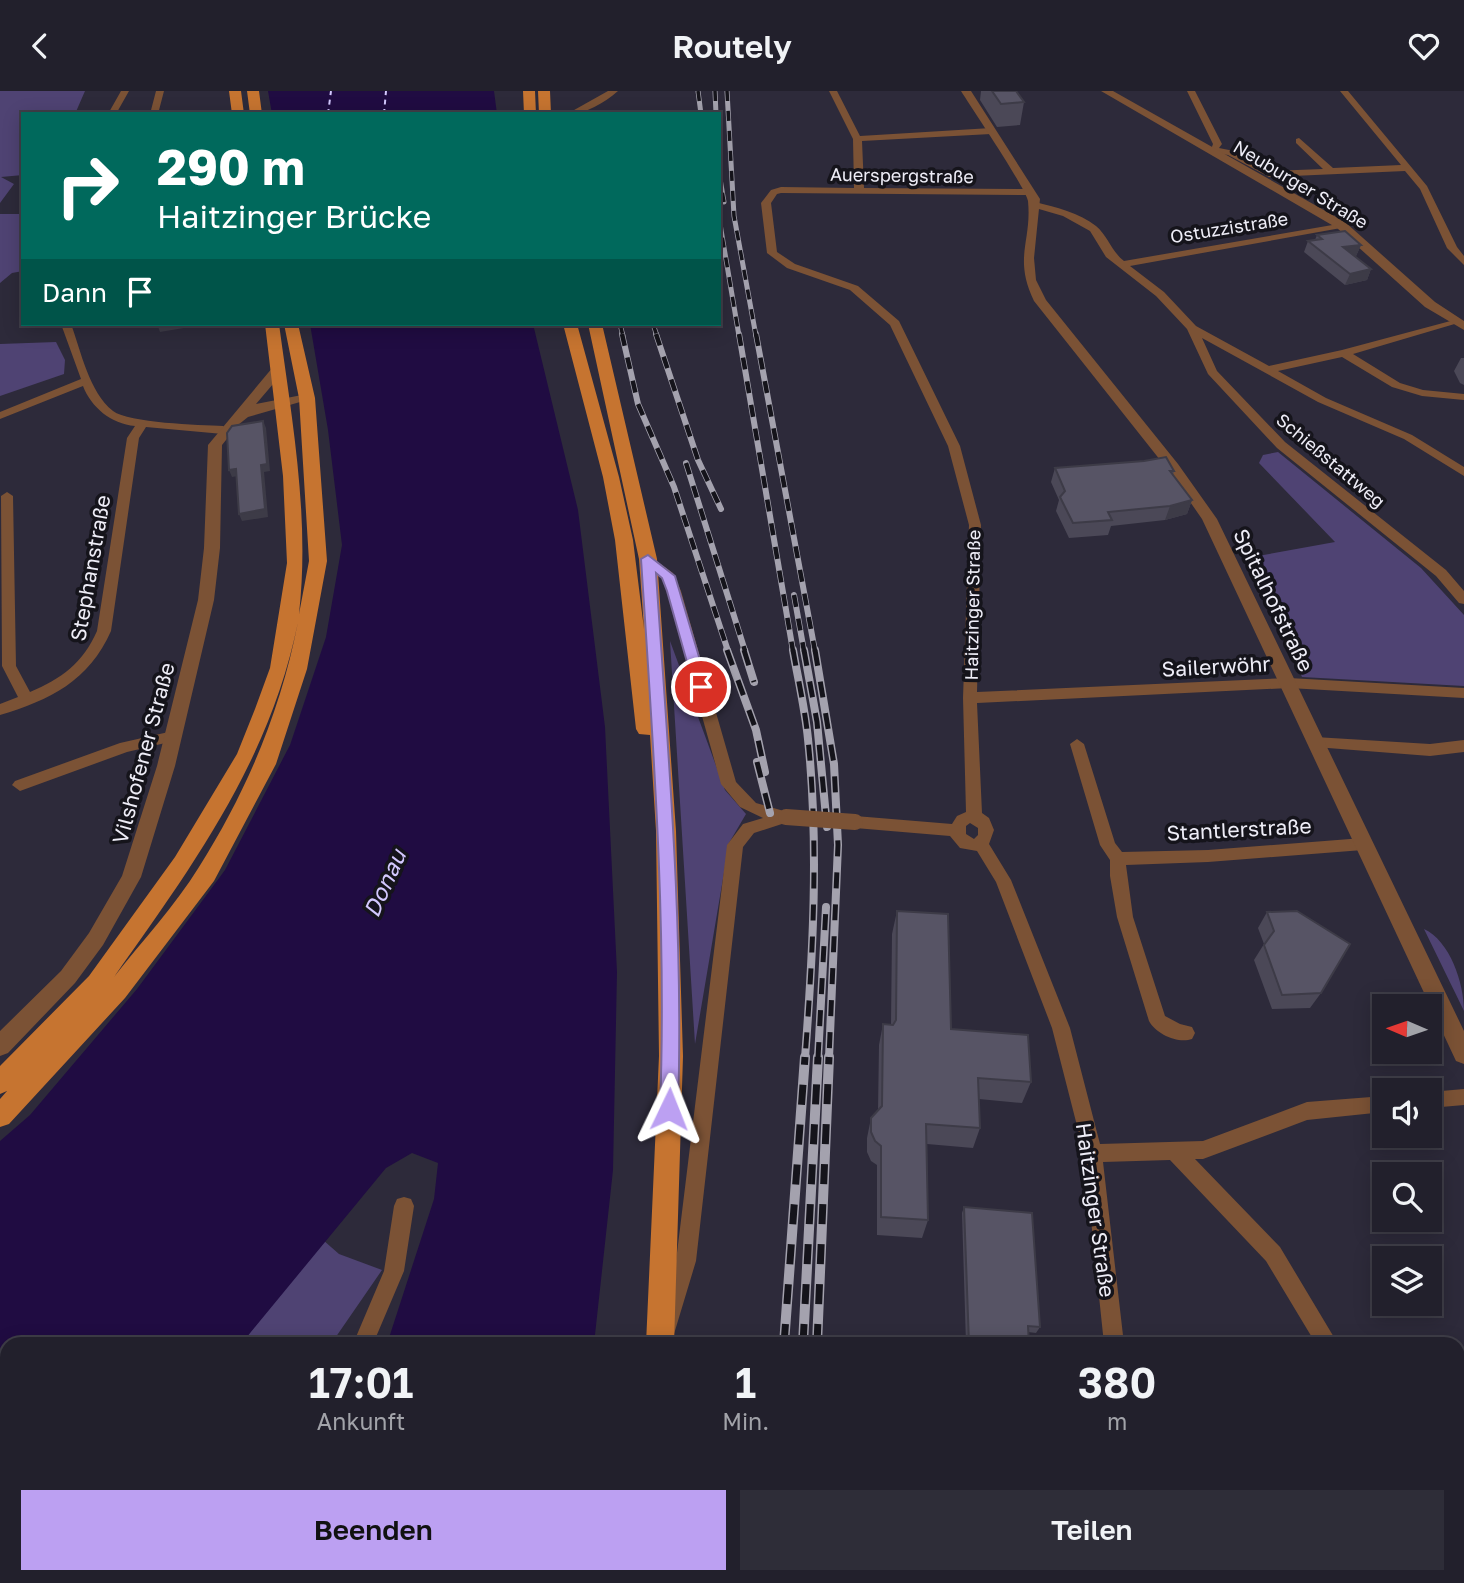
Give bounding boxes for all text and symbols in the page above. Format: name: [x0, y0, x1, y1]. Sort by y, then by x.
icon: back: [21, 27, 59, 65]
text: Routely: [672, 27, 792, 65]
icon: heart: [1405, 27, 1443, 65]
street label: Neuburger Straße: [1230, 135, 1372, 233]
text: 290 m: [157, 137, 305, 196]
icon: right: [42, 140, 133, 231]
street label: Auerspergstraße: [830, 163, 974, 187]
text: Haitzinger Brücke: [157, 197, 431, 235]
street label: Ostuzzistraße: [1169, 207, 1289, 247]
icon: arrive: [121, 273, 159, 311]
text: Dann: [42, 277, 107, 308]
street label: Schießstattweg: [1272, 408, 1390, 512]
street label: Stephanstraße: [64, 493, 116, 643]
street label: Spitalhofstraße: [1228, 524, 1320, 676]
street label: Haitzinger Straße: [960, 530, 984, 680]
street label: Sailerwöhr: [1161, 650, 1271, 682]
pin: [671, 657, 731, 717]
street label: Vilshofener Straße: [106, 659, 180, 847]
icon: arrive: [682, 668, 720, 706]
street label: Stantlerstraße: [1166, 812, 1312, 846]
water label: Donau: [357, 843, 412, 921]
north arrow: [1372, 994, 1442, 1064]
map controls: [1372, 994, 1442, 1316]
position arrow: [632, 1072, 706, 1146]
button: sound: [1372, 1078, 1442, 1148]
street label: Haitzinger Straße: [1071, 1121, 1121, 1299]
button: search: [1372, 1162, 1442, 1232]
button: layers: [1372, 1246, 1442, 1316]
text: 17:01: [309, 1357, 414, 1407]
text: 1: [735, 1357, 756, 1407]
text: 380: [1078, 1357, 1156, 1407]
text: Ankunft: [317, 1407, 405, 1435]
text: Min.: [722, 1407, 769, 1435]
text: m: [1107, 1407, 1127, 1435]
button: Beenden: [21, 1490, 726, 1570]
button: Teilen: [740, 1490, 1444, 1570]

